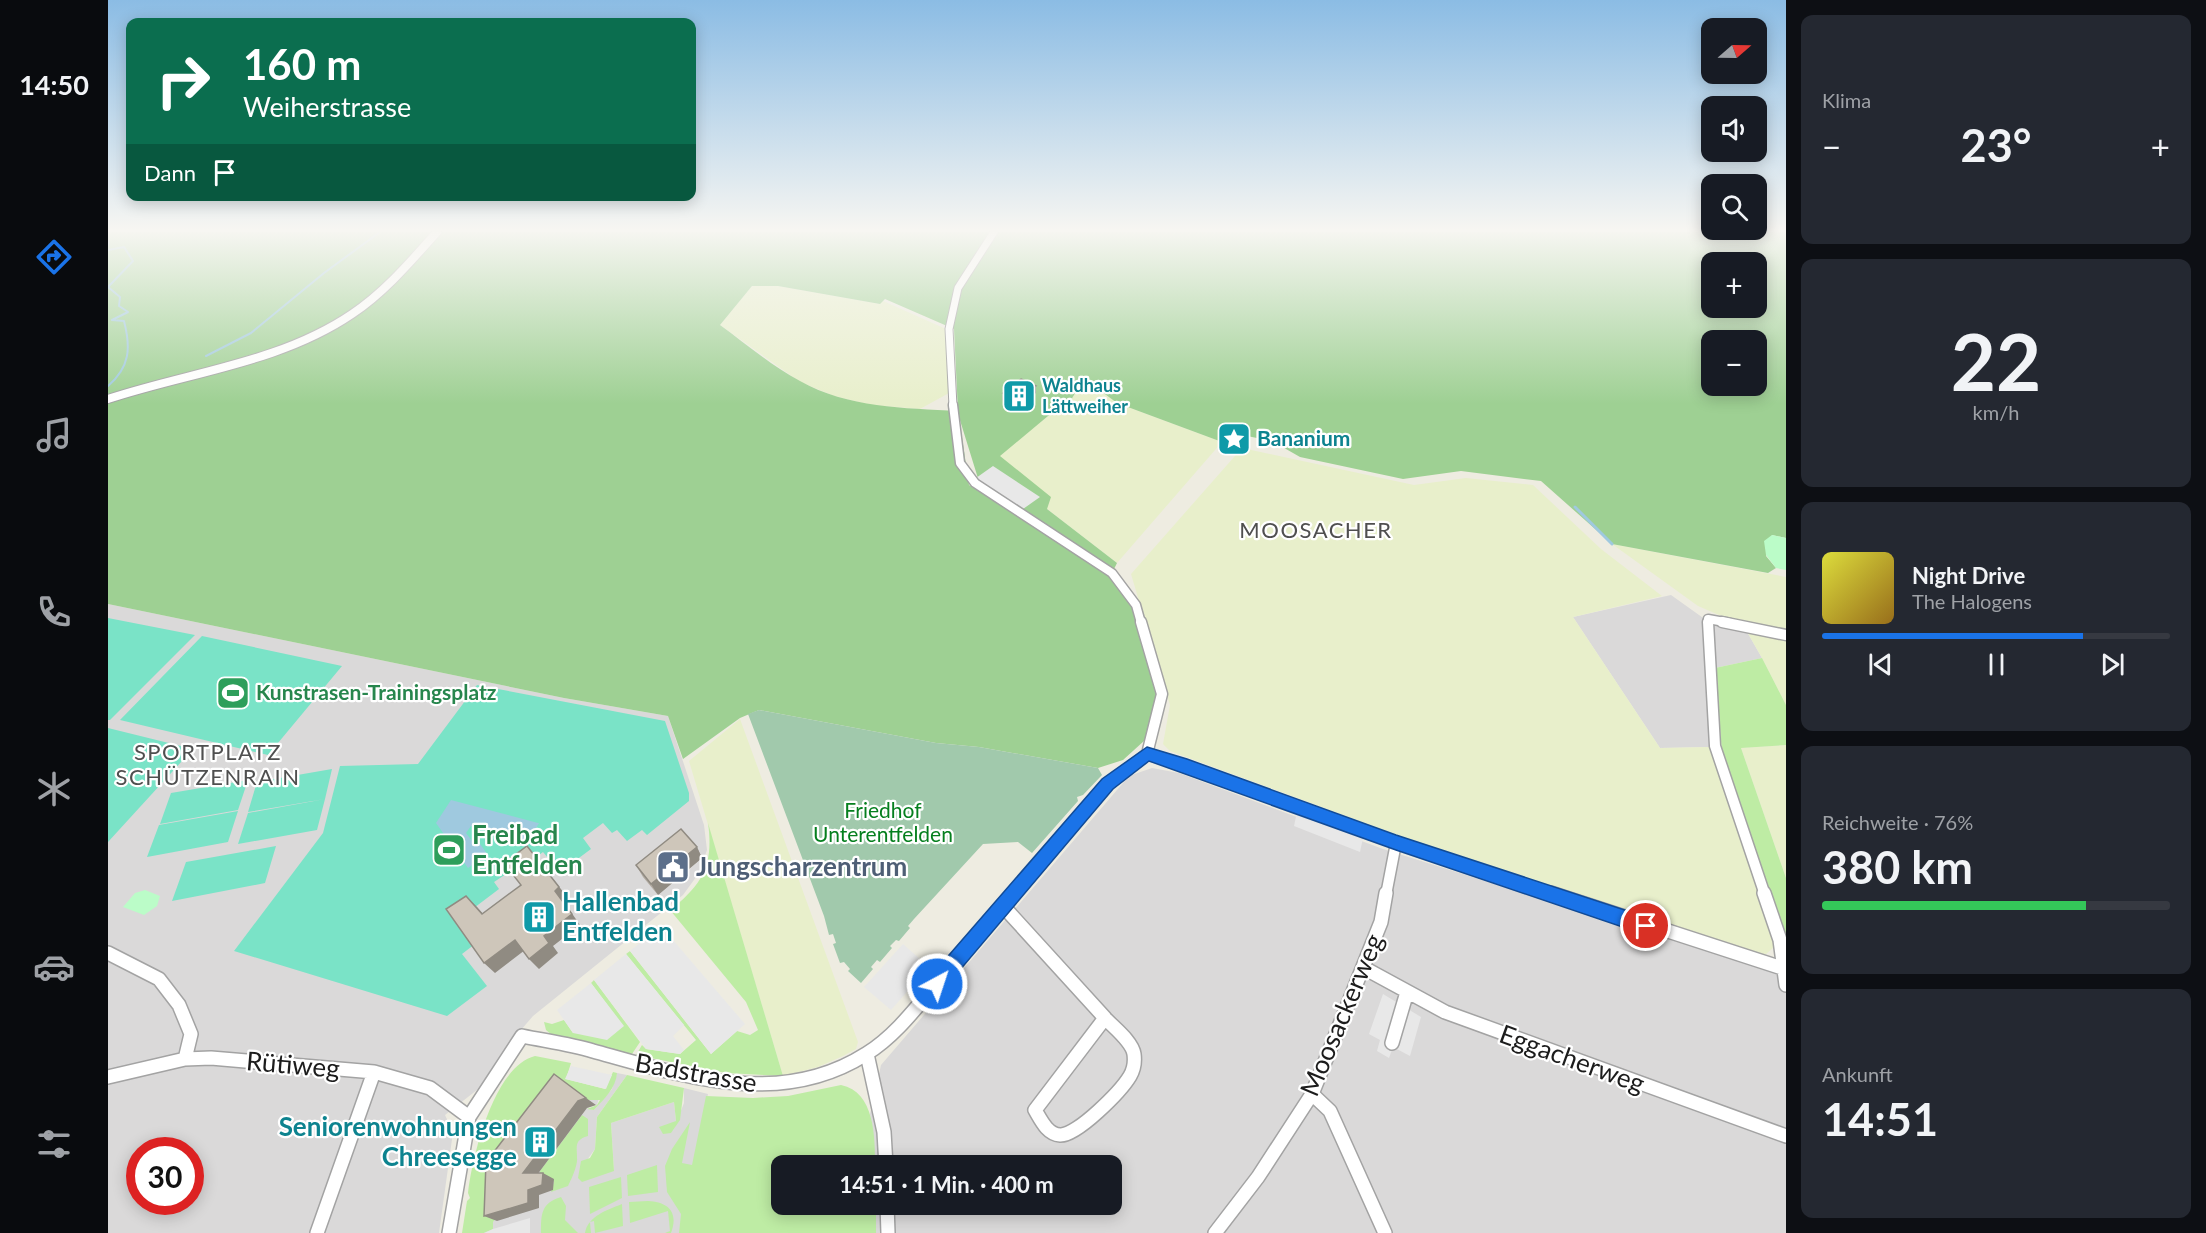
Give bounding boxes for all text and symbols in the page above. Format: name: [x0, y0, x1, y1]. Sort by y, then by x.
north arrow: [1701, 18, 1767, 84]
map controls: [1701, 18, 1767, 396]
text: 160 m: [243, 39, 361, 89]
icon: right: [144, 42, 222, 120]
text: 14:50: [19, 68, 89, 101]
text: Klima: [1822, 88, 1871, 112]
text: Weiherstrasse: [243, 90, 411, 123]
button: sound: [1701, 96, 1767, 162]
text: 23°: [1961, 118, 2031, 172]
text: −: [1822, 126, 1841, 166]
text: +: [2151, 126, 2170, 166]
icon: arrive: [208, 156, 241, 189]
text: Dann: [144, 159, 196, 186]
button: search: [1701, 174, 1767, 240]
icon: directions: [33, 236, 75, 278]
button: +: [1701, 252, 1767, 318]
text: 22: [1951, 314, 2041, 408]
button: −: [1701, 330, 1767, 396]
place label: Waldhaus Lättweiher: [1042, 374, 1128, 417]
building icon: Waldhaus Lättweiher: [1001, 378, 1037, 414]
text: km/h: [1973, 400, 2019, 424]
icon: music: [33, 414, 75, 456]
place icon: Bananium: [1216, 421, 1252, 457]
place label: Bananium: [1257, 425, 1350, 450]
district label: MOOSACHER: [1239, 516, 1393, 543]
text: Night Drive: [1912, 562, 2025, 589]
text: The Halogens: [1912, 589, 2032, 613]
icon: phone: [33, 591, 75, 633]
icon: previous: [1864, 648, 1897, 681]
icon: pause: [1980, 648, 2013, 681]
icon: next: [2096, 648, 2129, 681]
sports icon: Kunstrasen-Trainingsplatz: [215, 675, 251, 711]
place label: Kunstrasen-Trainingsplatz: [256, 679, 497, 704]
district label: SPORTPLATZ SCHÜTZENRAIN: [116, 738, 300, 790]
icon: climate: [33, 768, 75, 810]
park label: Friedhof Unterentfelden: [813, 797, 953, 846]
text: Reichweite · 76%: [1822, 810, 1973, 834]
place label: Freibad Entfelden: [472, 818, 583, 880]
sports icon: Freibad Entfelden: [431, 832, 467, 868]
text: 380 km: [1822, 840, 1973, 894]
public building icon: Jungscharzentrum: [655, 849, 691, 885]
place label: Jungscharzentrum: [696, 850, 907, 882]
place label: Hallenbad Entfelden: [562, 885, 679, 947]
building icon: Hallenbad Entfelden: [521, 899, 557, 935]
pin: [1620, 900, 1671, 951]
icon: arrive: [1629, 909, 1662, 942]
street label: Moosackerweg: [1293, 929, 1390, 1100]
icon: car: [33, 946, 75, 988]
position arrow: [905, 952, 969, 1016]
street label: Eggacherweg: [1495, 1017, 1649, 1099]
street label: Rütiweg: [245, 1044, 341, 1084]
street label: Badstrasse: [633, 1046, 760, 1098]
text: Ankunft: [1822, 1062, 1893, 1086]
text: 14:51: [1822, 1092, 1938, 1146]
place label: Seniorenwohnungen Chreesegge: [279, 1110, 517, 1172]
icon: filters: [33, 1123, 75, 1165]
building icon: Seniorenwohnungen Chreesegge: [522, 1124, 558, 1160]
speed limit sign: 30: [126, 1137, 204, 1215]
text: 14:51 · 1 Min. · 400 m: [839, 1171, 1054, 1198]

